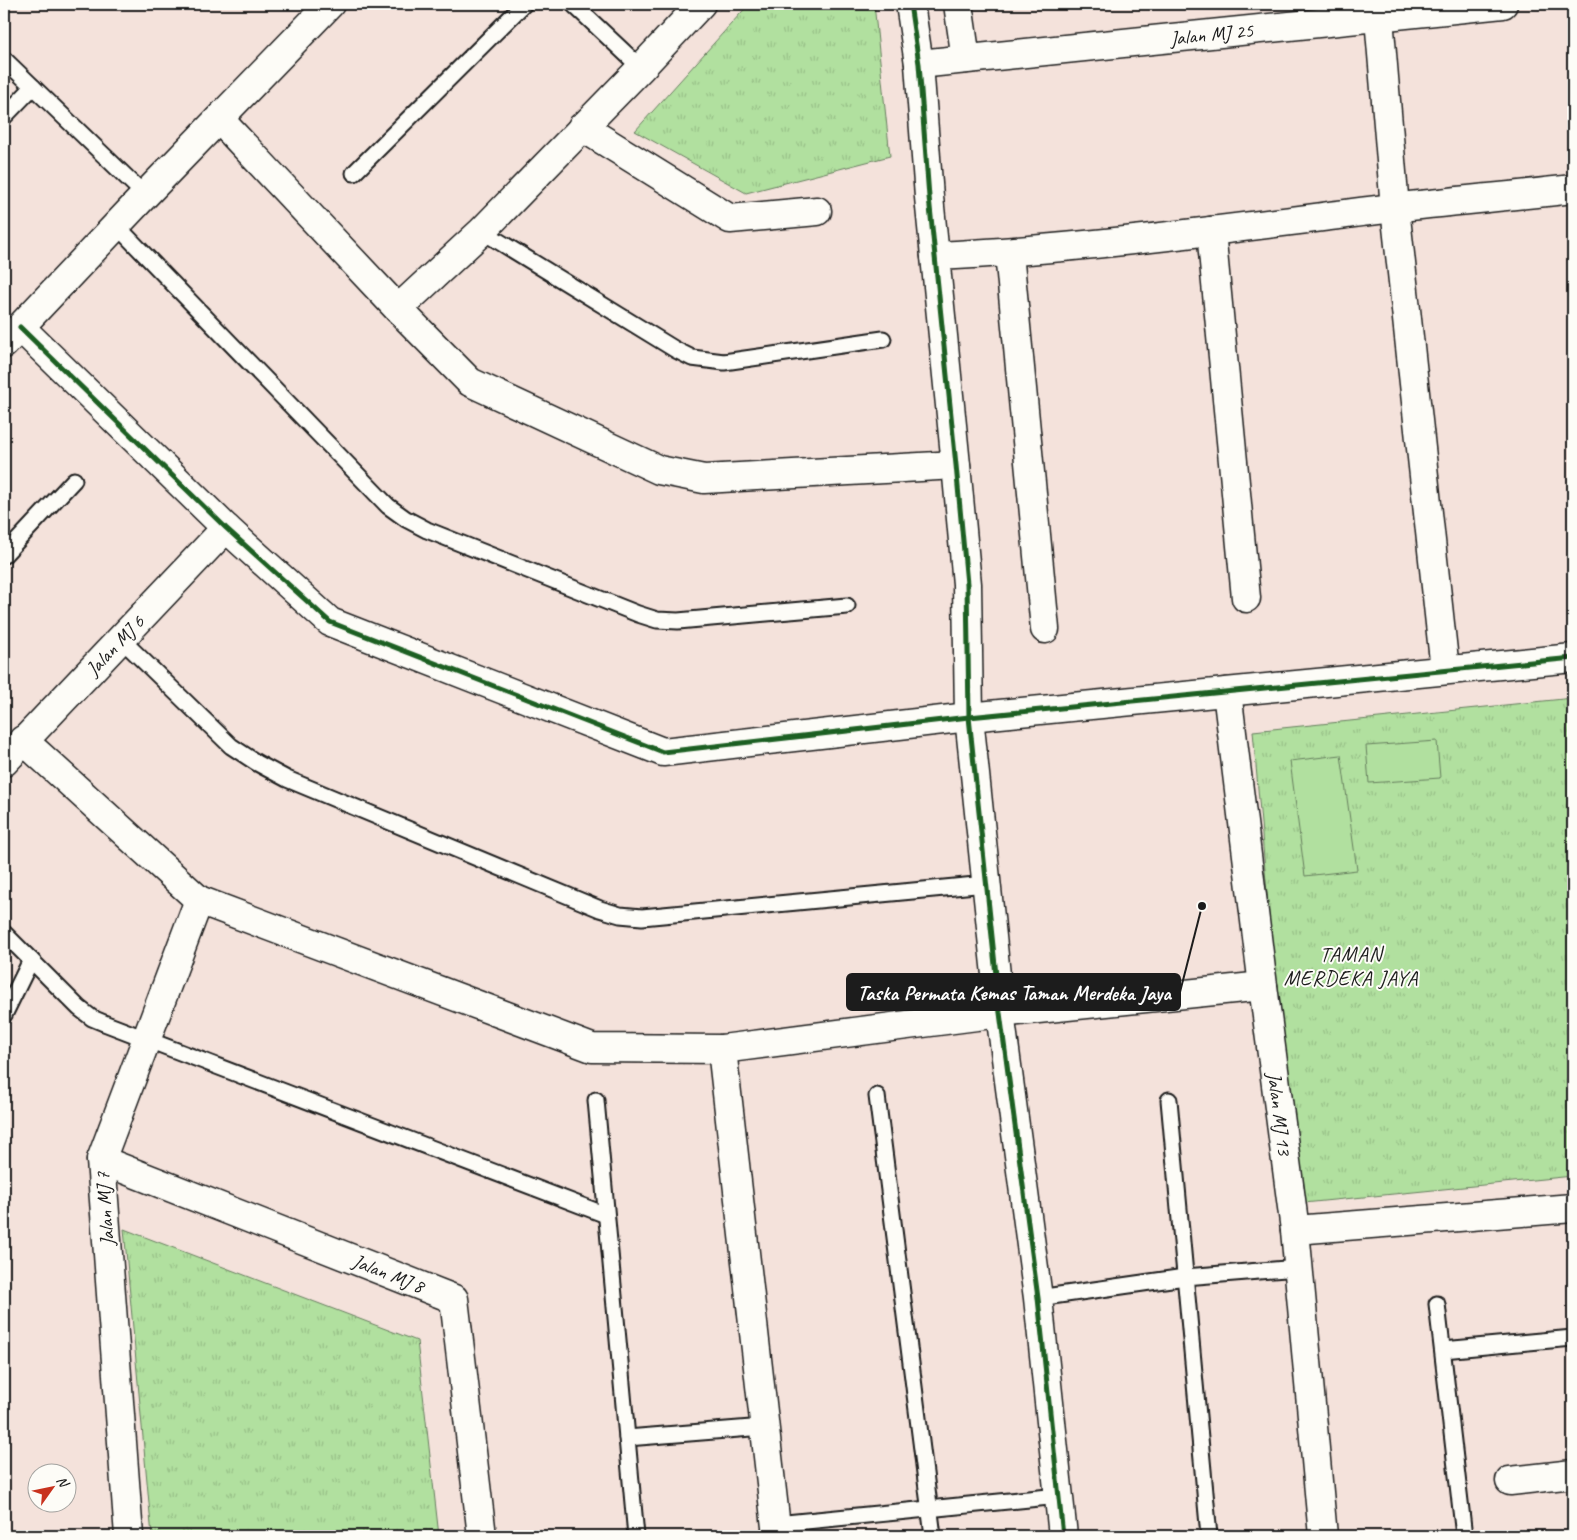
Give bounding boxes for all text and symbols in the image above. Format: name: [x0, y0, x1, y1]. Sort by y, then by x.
street label: Jalan MJ 25: [1168, 17, 1255, 51]
street label: Jalan MJ 6: [79, 609, 150, 681]
district label: TAMAN MERDEKA JAYA: [1284, 941, 1419, 991]
callout: Taska Permata Kemas Taman Merdeka Jaya: [847, 974, 1180, 1010]
text: Taska Permata Kemas Taman Merdeka Jaya: [857, 980, 1172, 1006]
street label: Jalan MJ 13: [1262, 1070, 1298, 1159]
street label: Jalan MJ 7: [90, 1170, 120, 1248]
street label: Jalan MJ 8: [348, 1248, 430, 1299]
north arrow: [28, 1462, 78, 1512]
text: N: [53, 1473, 73, 1491]

